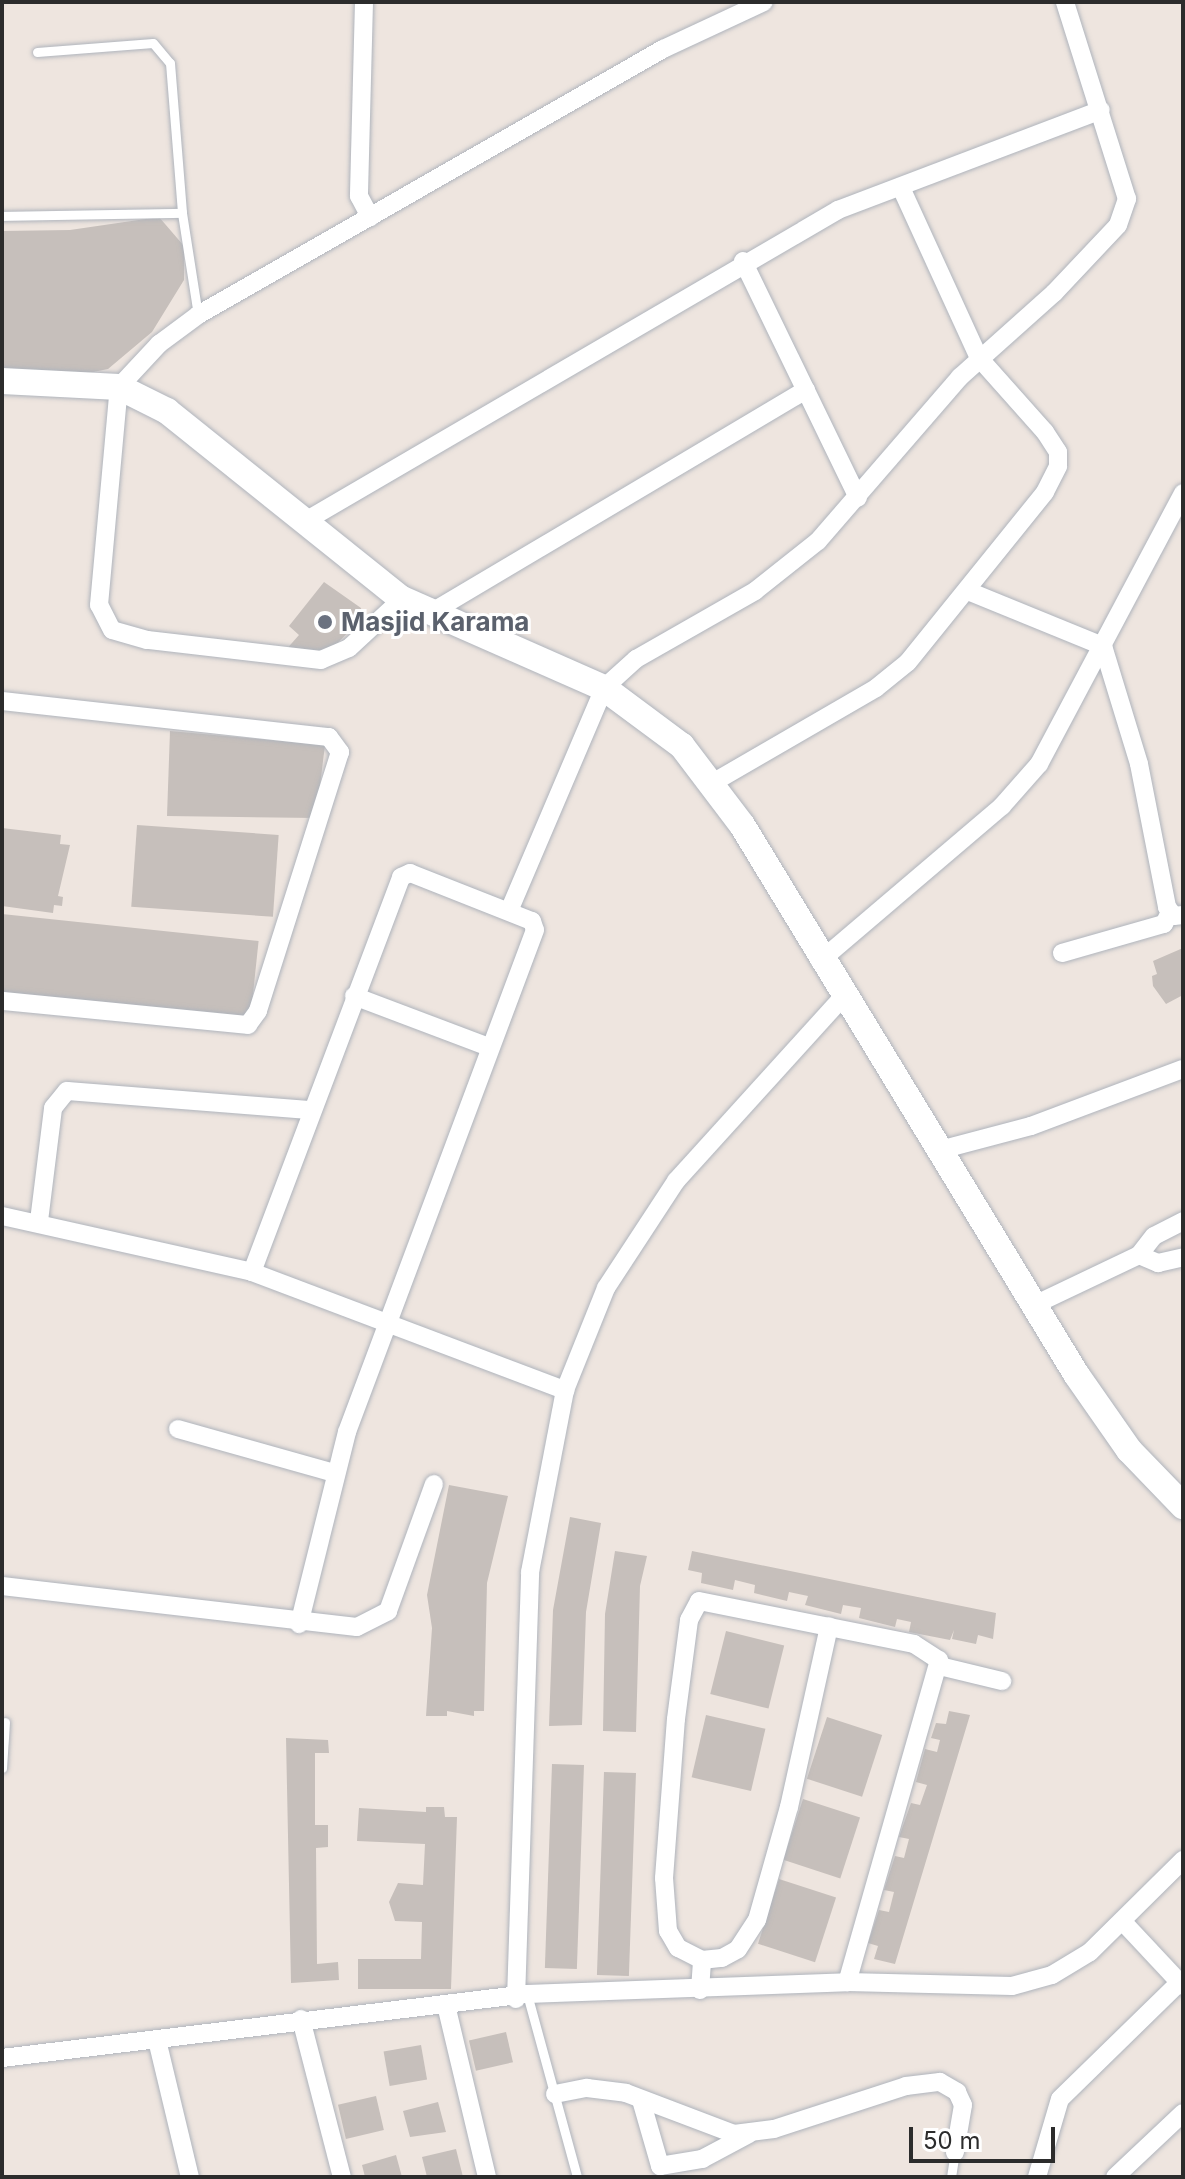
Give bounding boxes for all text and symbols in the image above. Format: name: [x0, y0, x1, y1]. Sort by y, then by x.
place label: Masjid Karama: [341, 606, 529, 638]
marker: Masjid Karama: [316, 613, 334, 631]
scale bar: [913, 2111, 1059, 2161]
text: 50 m: [923, 2126, 981, 2155]

